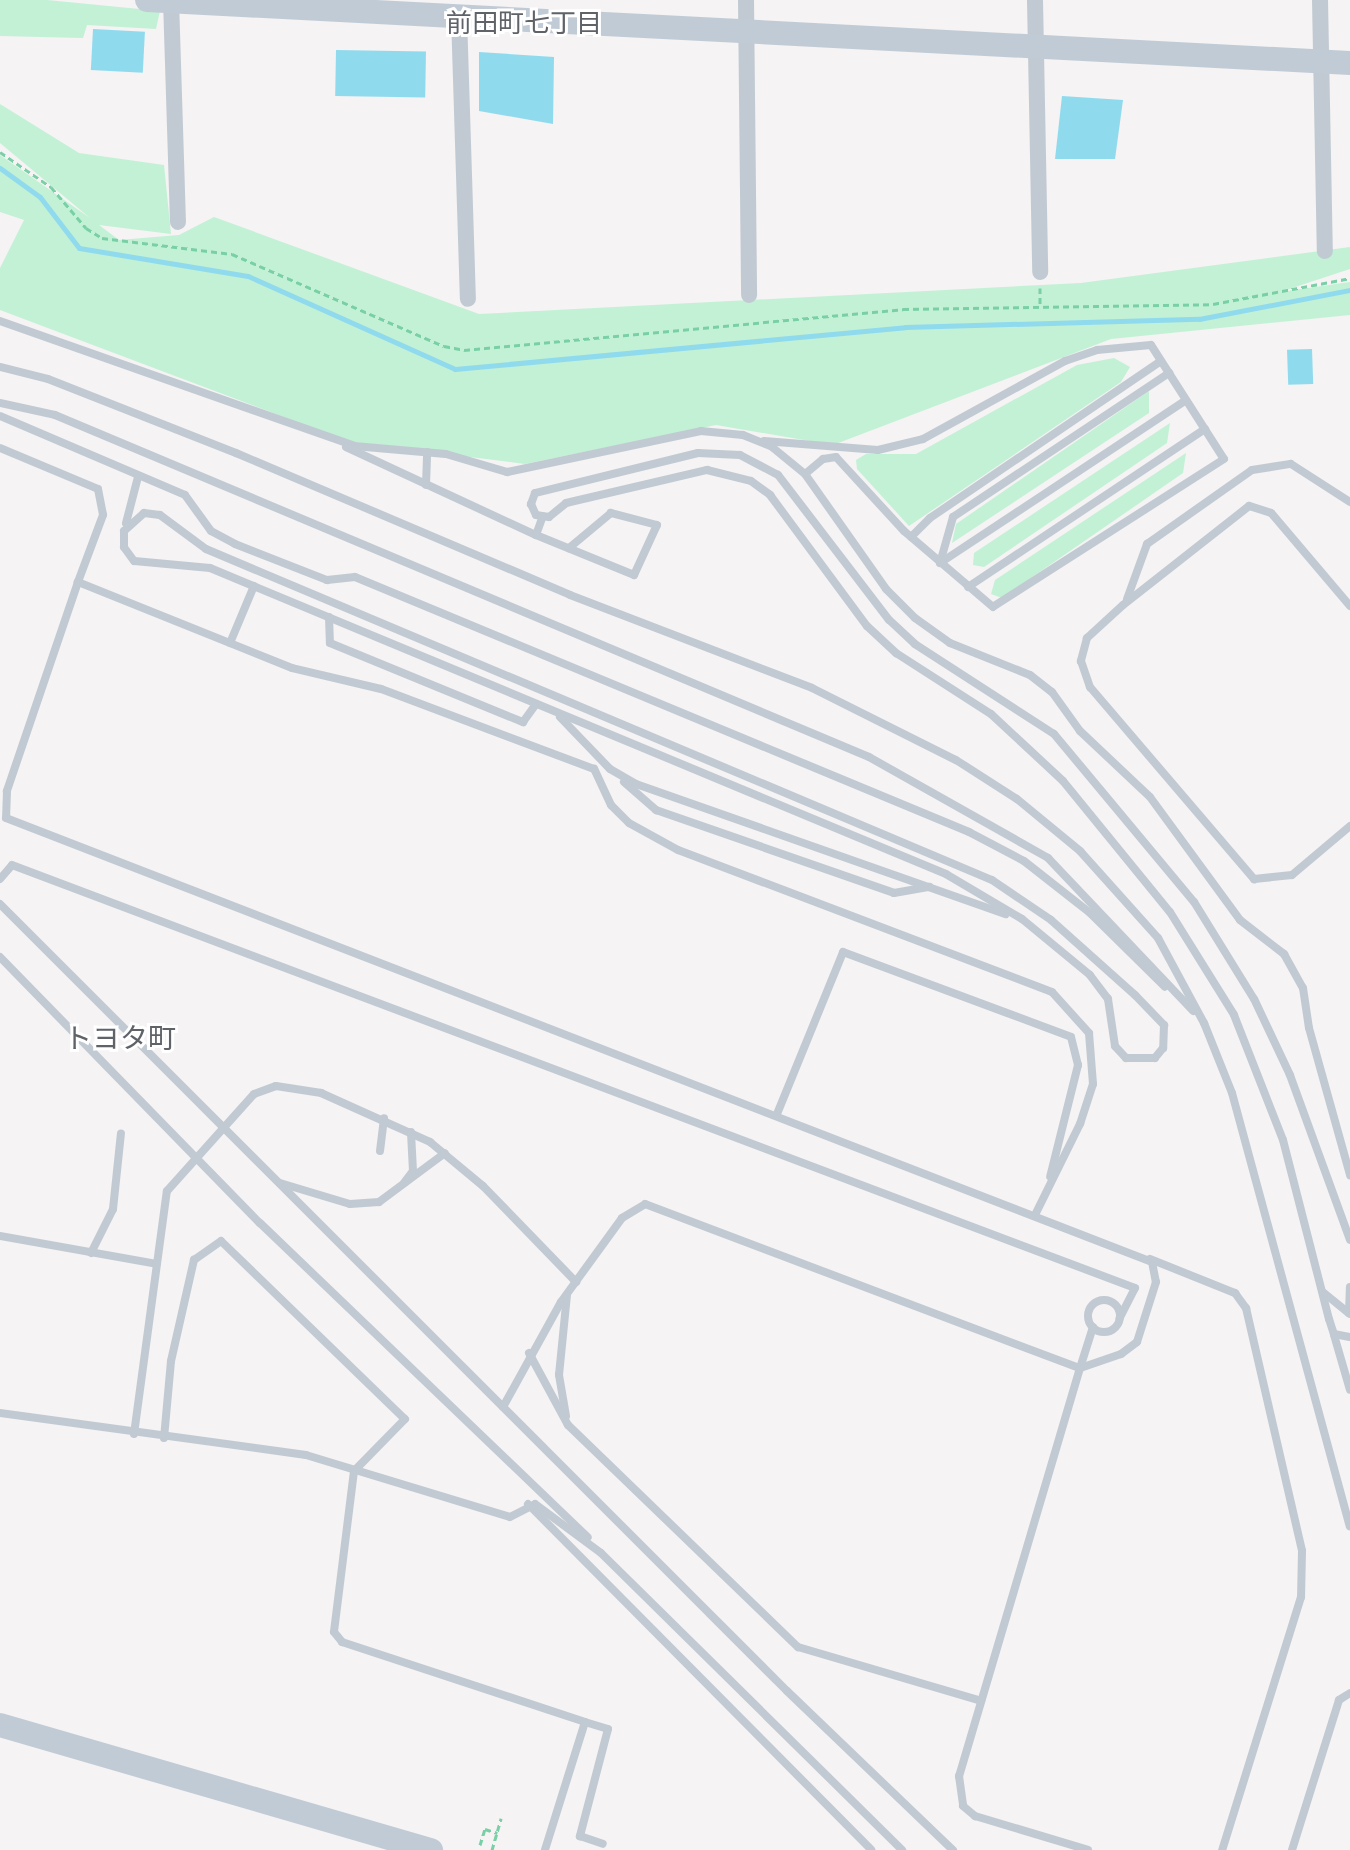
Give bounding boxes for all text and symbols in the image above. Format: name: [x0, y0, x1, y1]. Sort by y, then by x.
district label: 前田町七丁目: [446, 7, 602, 39]
district label: トヨタ町: [64, 1021, 176, 1055]

